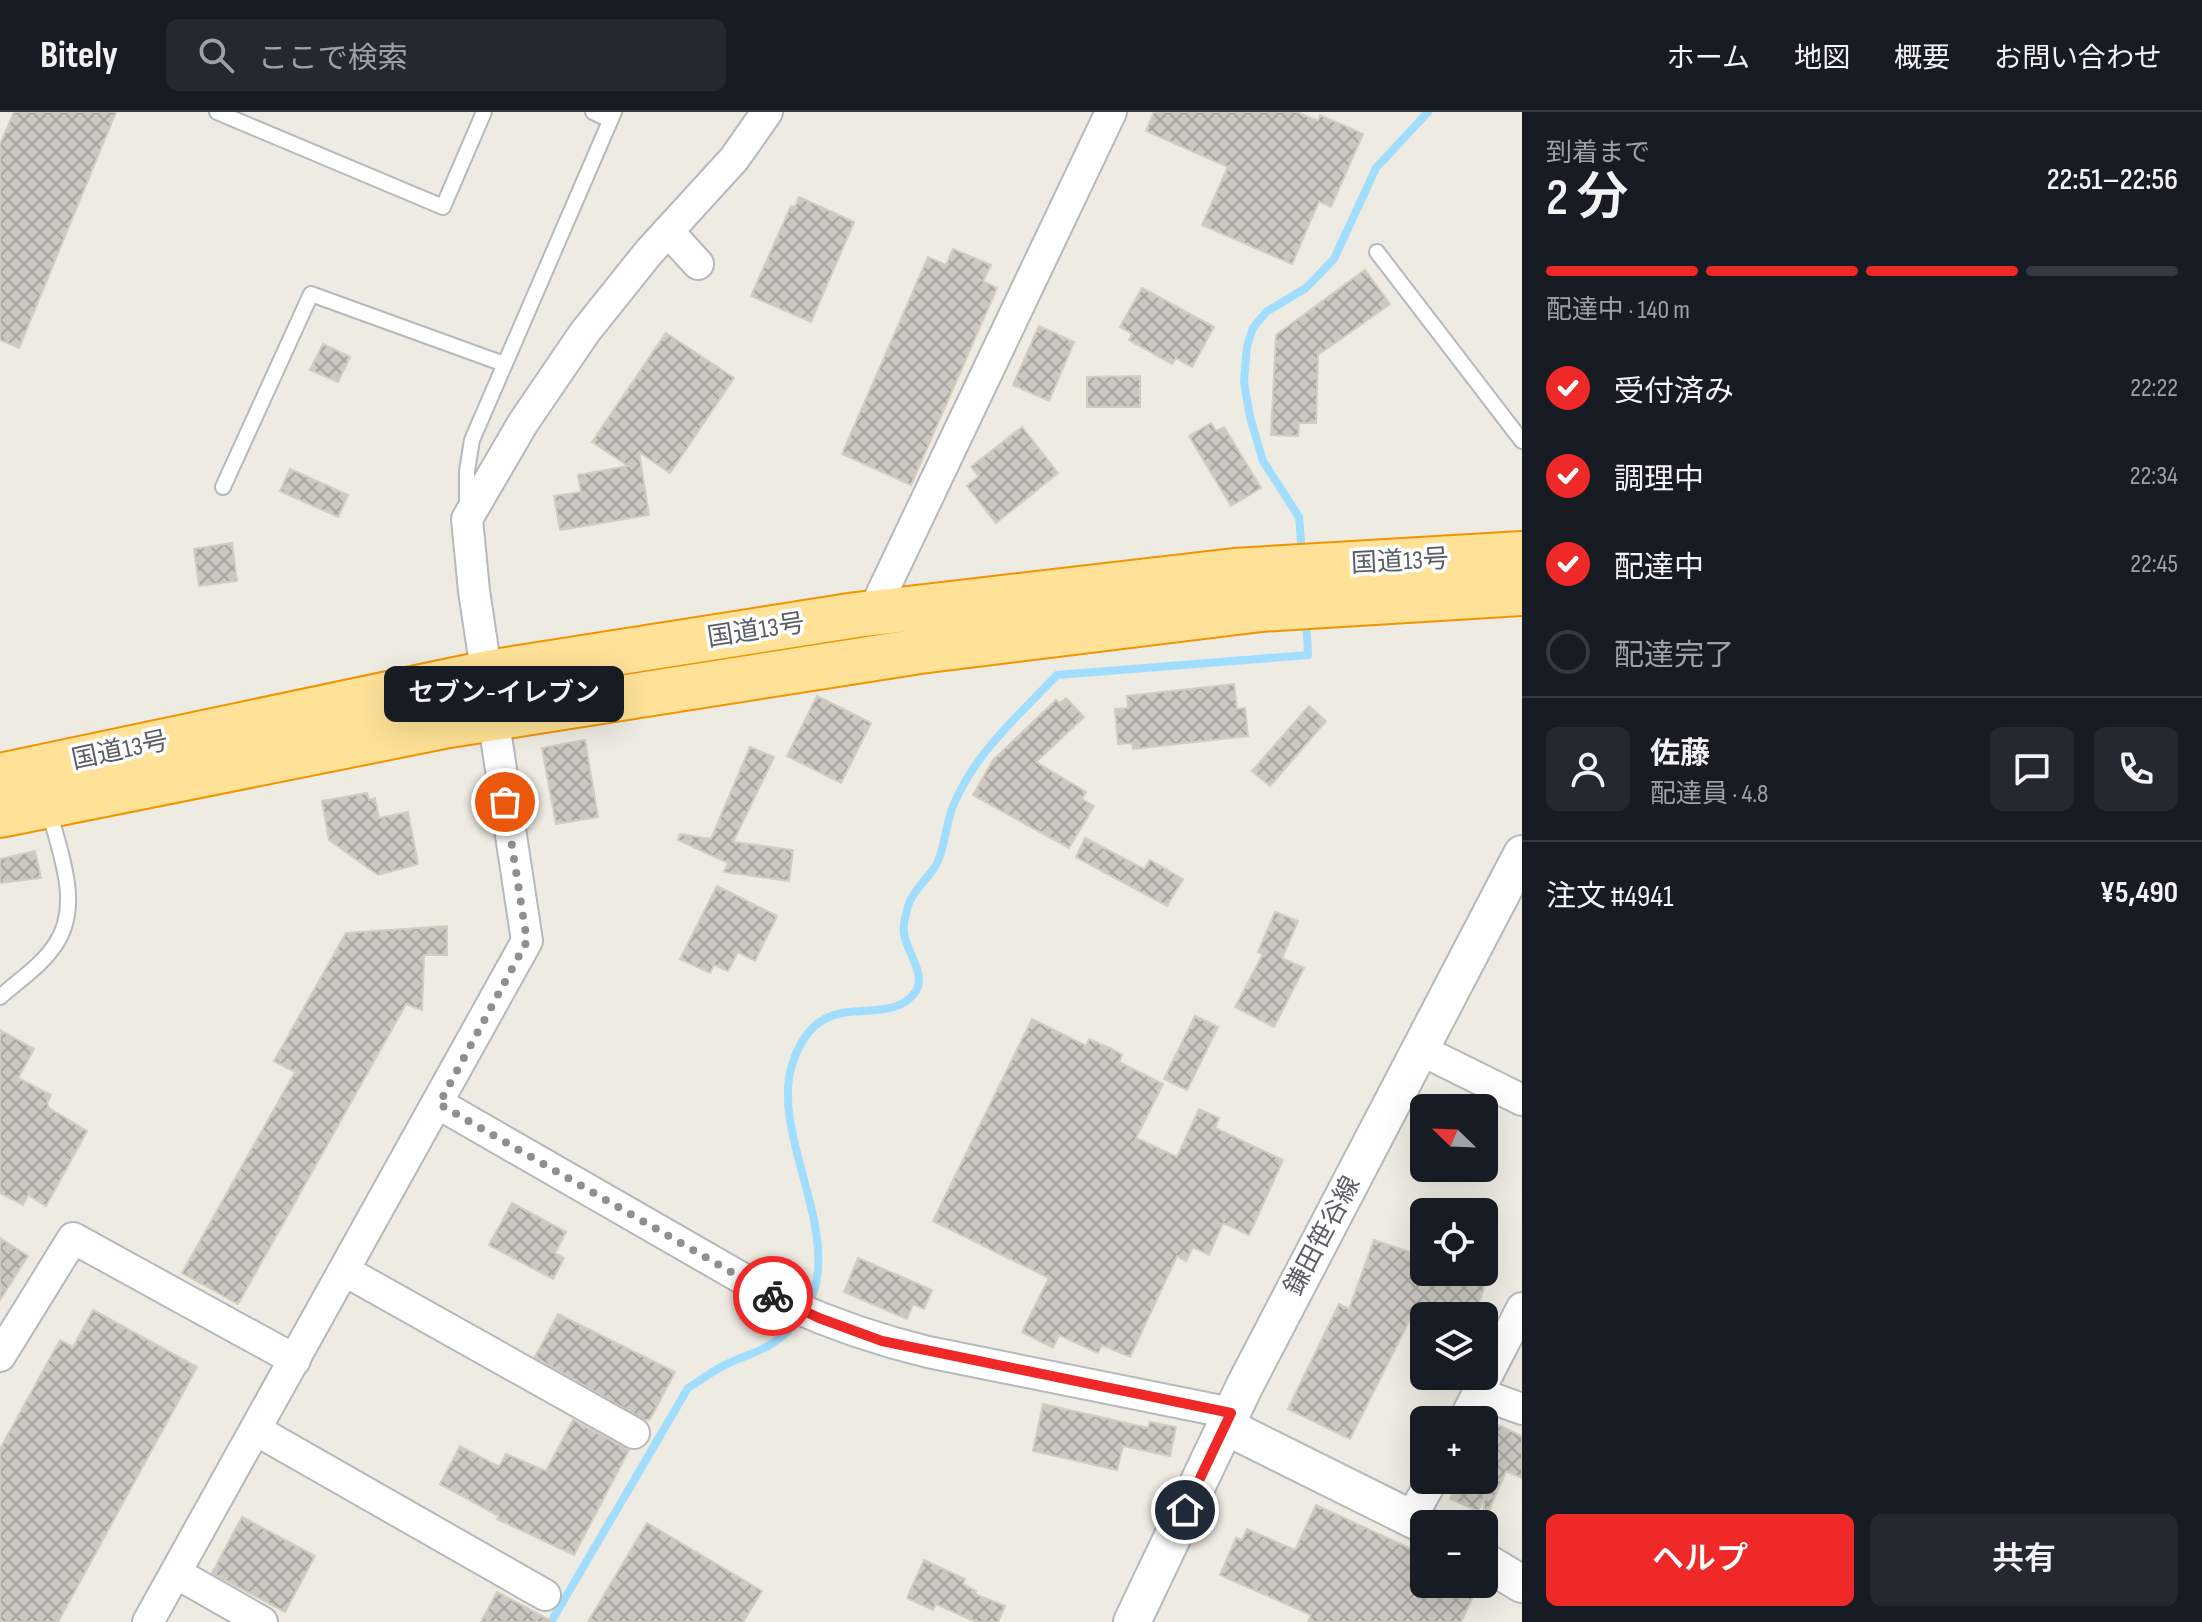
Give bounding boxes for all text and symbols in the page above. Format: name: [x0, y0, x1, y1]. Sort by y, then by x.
search box: [166, 19, 726, 91]
text: Bitely: [40, 33, 118, 78]
icon: search: [194, 33, 238, 77]
text: ここで検索: [258, 41, 408, 77]
text: ホーム: [1667, 42, 1750, 75]
text: 地図: [1794, 42, 1850, 75]
text: 概要: [1894, 42, 1950, 75]
text: お問い合わせ: [1994, 42, 2162, 75]
text: 到着まで: [1546, 138, 1650, 169]
text: 22:51–22:56: [2047, 162, 2178, 198]
text: 2 分: [1546, 167, 1628, 230]
text: 配達中 · 140 m: [1546, 295, 1690, 326]
icon: check: [1546, 366, 1590, 410]
text: 22:22: [2130, 373, 2178, 404]
text: 受付済み: [1614, 374, 1734, 410]
icon: check: [1546, 454, 1590, 498]
text: 22:34: [2130, 461, 2178, 492]
text: 調理中: [1614, 462, 1704, 498]
icon: check: [1546, 542, 1590, 586]
street label: 国道13号: [1350, 544, 1450, 580]
text: 22:45: [2130, 549, 2178, 580]
text: 配達中: [1614, 550, 1704, 586]
street label: 国道13号: [705, 608, 807, 654]
text: 配達完了: [1614, 638, 1734, 674]
callout: セブン-イレブン: [385, 666, 625, 722]
text: セブン-イレブン: [408, 678, 600, 709]
street label: 国道13号: [69, 726, 171, 776]
button: person: [1546, 727, 1630, 811]
button: chat: [1990, 727, 2074, 811]
button: phone: [2094, 727, 2178, 811]
text: 佐藤: [1650, 736, 1710, 772]
pin: [471, 768, 539, 836]
text: 配達員 · 4.8: [1650, 779, 1768, 810]
icon: bag: [483, 780, 527, 824]
text: ¥5,490: [2100, 875, 2178, 911]
text: 注文 #4941: [1546, 879, 1673, 915]
north arrow: [1410, 1094, 1498, 1182]
map controls: [1410, 1094, 1498, 1598]
street label: 鎌田笹谷線: [1279, 1171, 1367, 1301]
button: locate: [1410, 1198, 1498, 1286]
courier: [733, 1256, 813, 1336]
icon: bike: [751, 1274, 795, 1318]
button: layers: [1410, 1302, 1498, 1390]
button: +: [1410, 1406, 1498, 1494]
pin: [1151, 1476, 1219, 1544]
icon: home: [1163, 1488, 1207, 1532]
button: −: [1410, 1510, 1498, 1598]
button: ヘルプ: [1546, 1514, 1854, 1606]
button: 共有: [1870, 1514, 2178, 1606]

